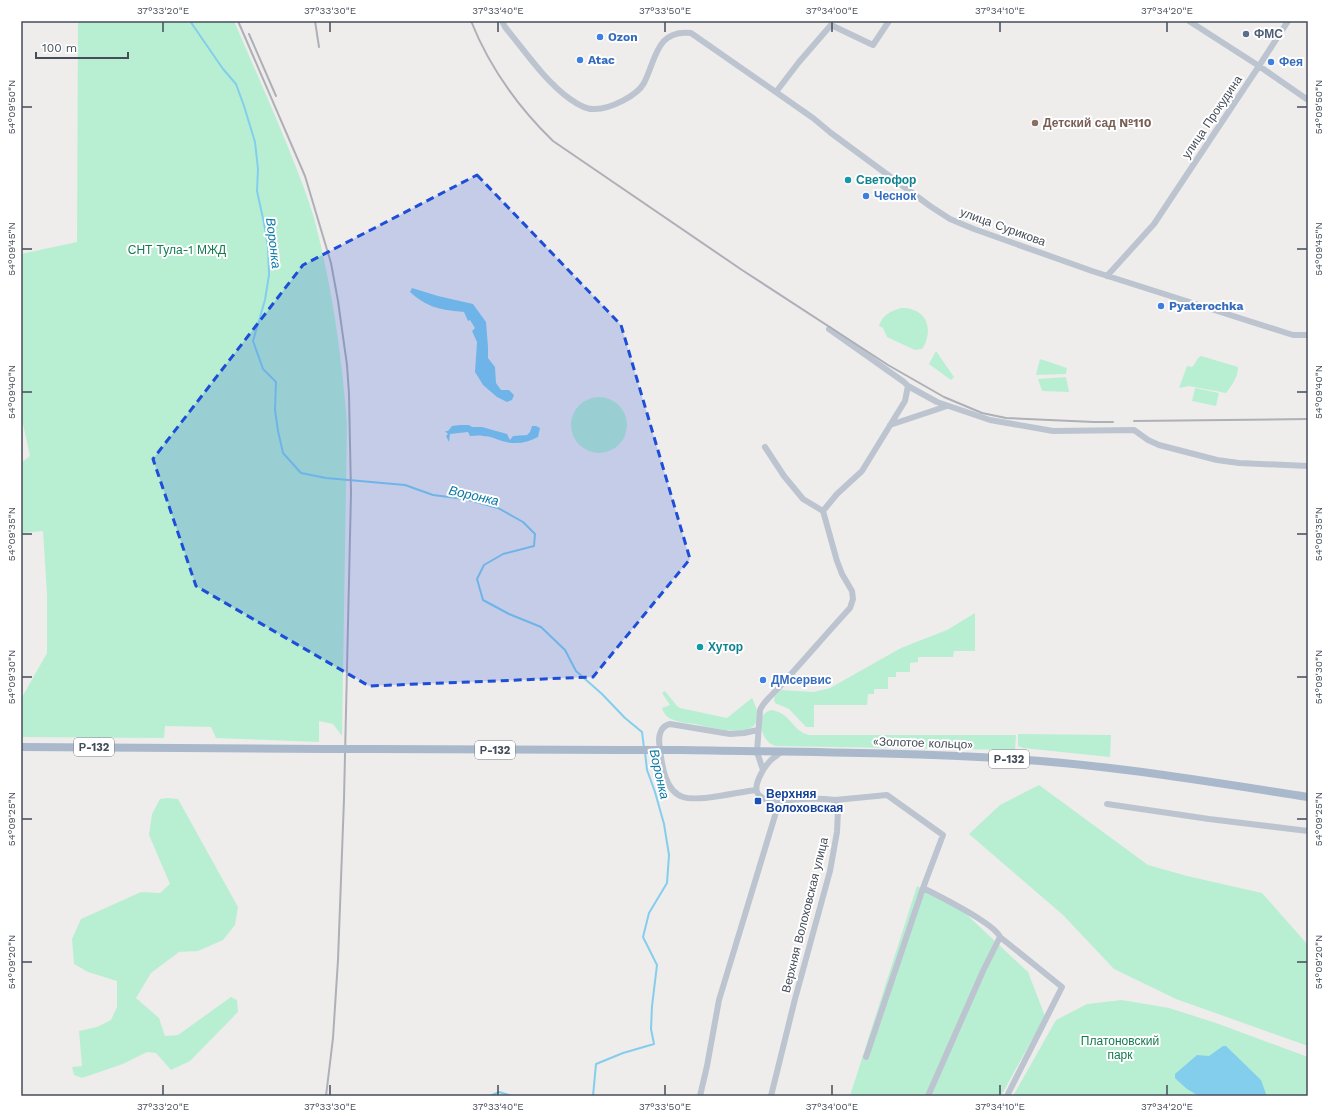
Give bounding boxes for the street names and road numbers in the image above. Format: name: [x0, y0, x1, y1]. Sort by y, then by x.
street label: улица Прокудина: [1179, 73, 1245, 161]
street label: улица Сурикова: [958, 205, 1048, 249]
street label: «Золотое кольцо»: [873, 734, 973, 752]
road number: Р-132: [74, 738, 114, 756]
road number: Р-132: [475, 741, 515, 759]
road number: Р-132: [989, 750, 1029, 768]
street label: Верхняя Волоховская улица: [779, 836, 831, 994]

